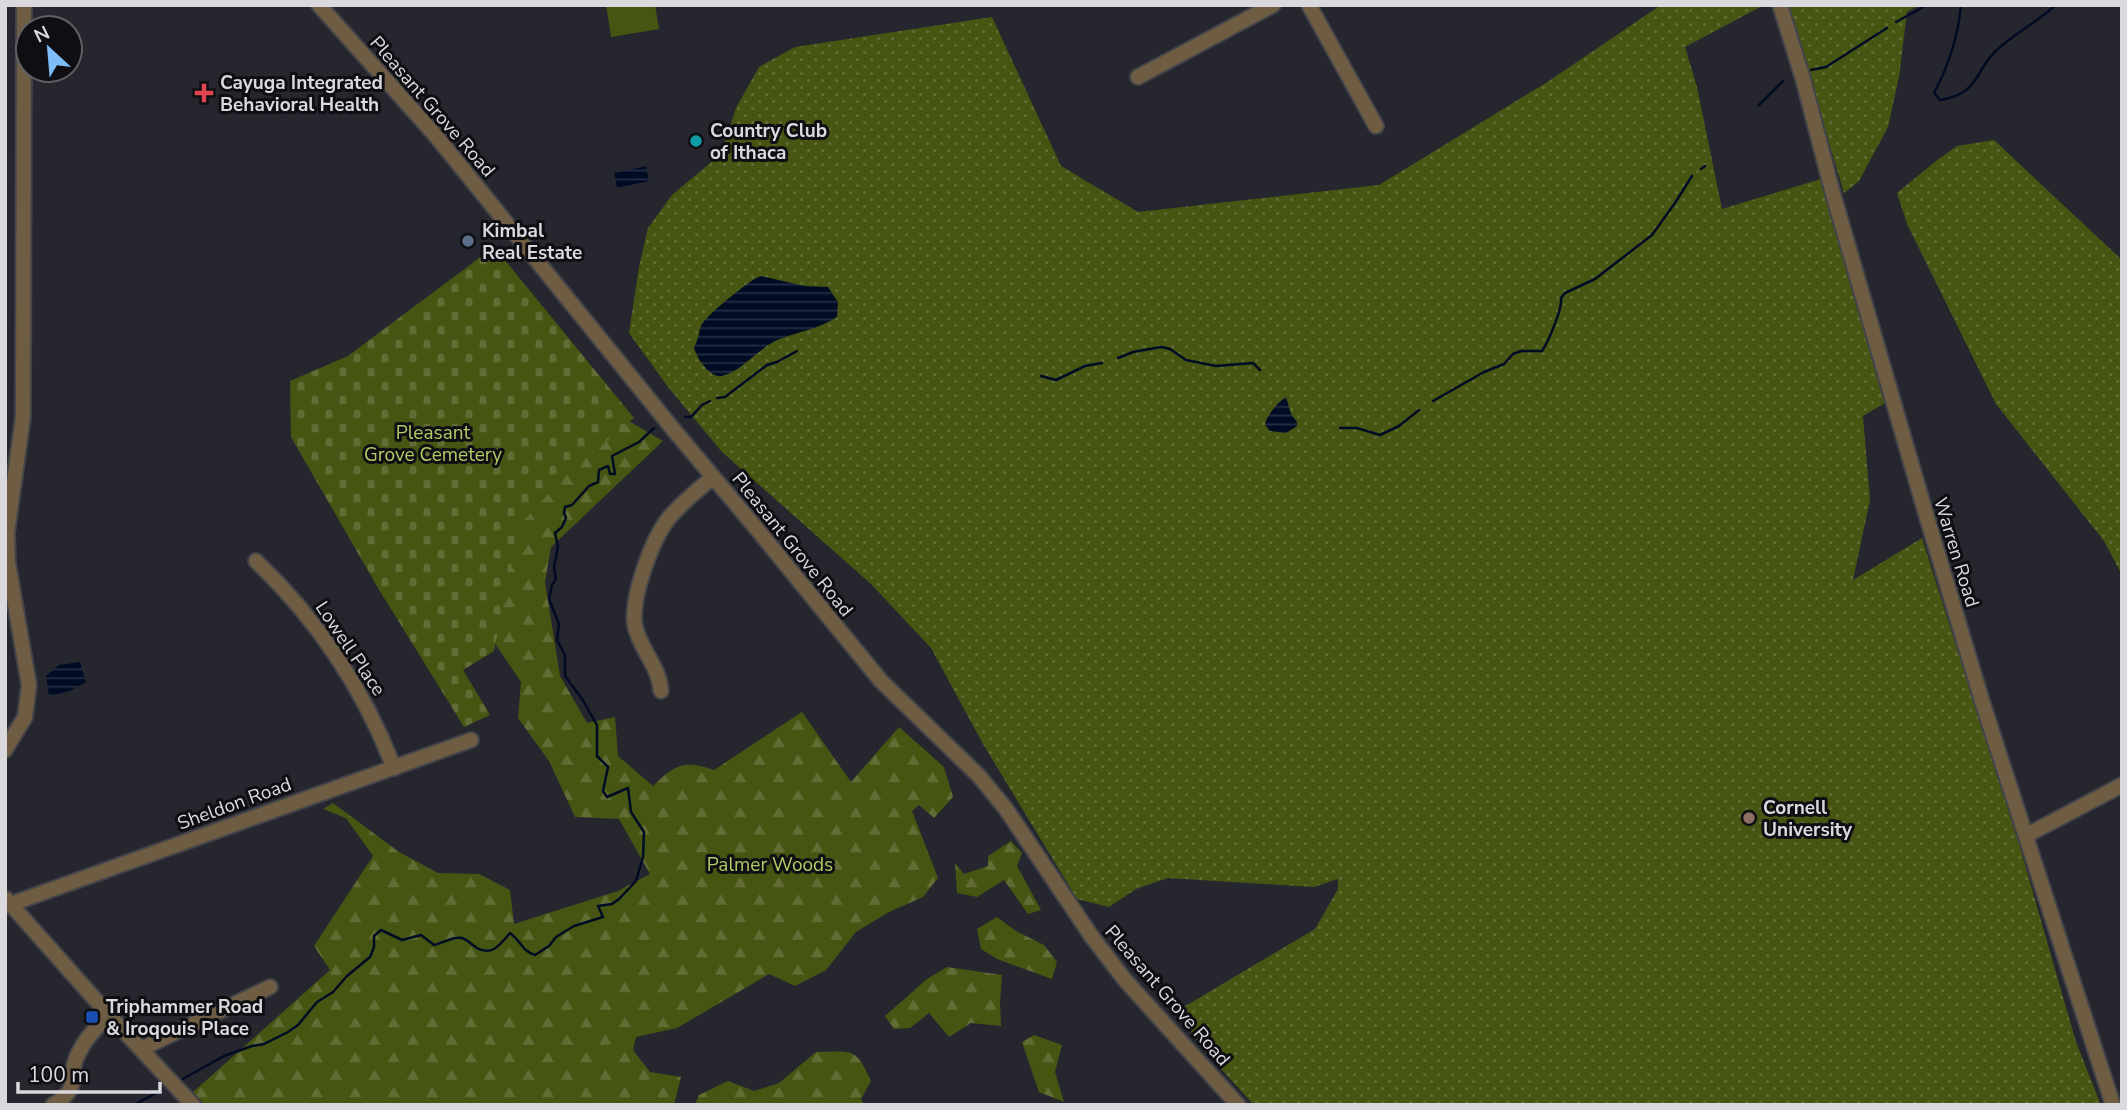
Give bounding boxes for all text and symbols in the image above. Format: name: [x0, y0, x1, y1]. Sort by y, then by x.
north arrow: [14, 14, 84, 84]
text: N: [30, 20, 54, 49]
street label: Pleasant Grove Road: [364, 31, 501, 183]
place label: Cayuga Integrated Behavioral Health: [220, 70, 383, 118]
marker: Cayuga Integrated Behavioral Health: [194, 83, 214, 103]
place label: Country Club of Ithaca: [710, 118, 827, 166]
marker: Country Club of Ithaca: [688, 133, 704, 149]
place label: Kimbal Real Estate: [482, 218, 582, 266]
marker: Kimbal Real Estate: [460, 233, 476, 249]
park label: Pleasant Grove Cemetery: [364, 420, 502, 468]
street label: Pleasant Grove Road: [726, 467, 859, 622]
street label: Warren Road: [1927, 494, 1985, 610]
street label: Lowell Place: [309, 596, 391, 701]
street label: Sheldon Road: [174, 771, 295, 837]
place label: Cornell University: [1763, 795, 1853, 843]
marker: Cornell University: [1741, 810, 1757, 826]
park label: Palmer Woods: [707, 852, 833, 878]
street label: Pleasant Grove Road: [1099, 920, 1236, 1072]
place label: Triphammer Road & Iroqouis Place: [106, 994, 263, 1042]
marker: Triphammer Road & Iroqouis Place: [84, 1009, 100, 1025]
scale bar: [18, 1050, 159, 1094]
text: 100 m: [28, 1061, 89, 1089]

